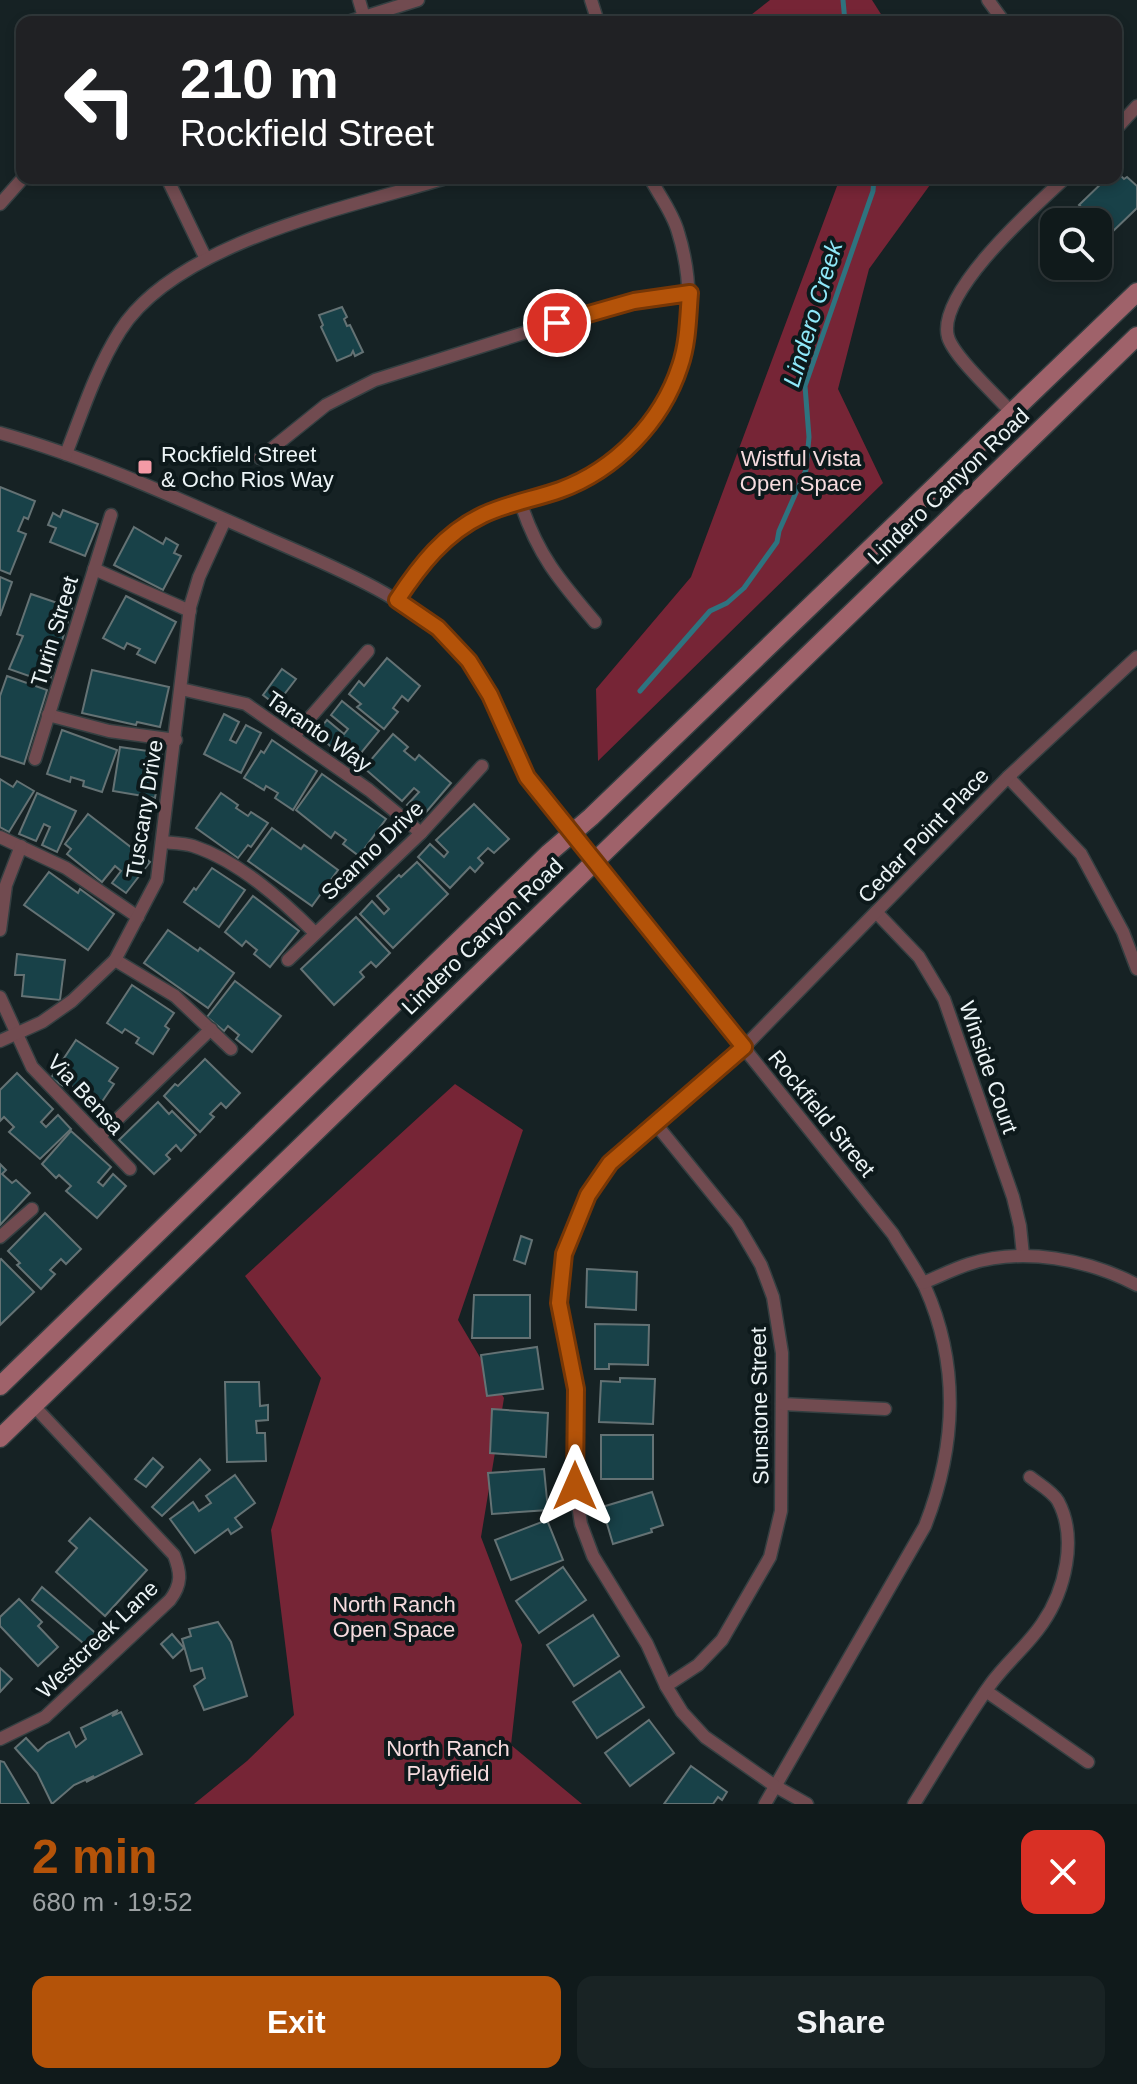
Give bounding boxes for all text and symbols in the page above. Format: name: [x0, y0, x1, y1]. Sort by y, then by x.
text: 210 m: [180, 47, 339, 110]
icon: left: [48, 48, 152, 152]
text: Rockfield Street: [180, 113, 434, 154]
map controls: [1040, 208, 1112, 280]
button: search: [1040, 208, 1112, 280]
water label: Lindero Creek: [778, 236, 848, 390]
pin: [523, 289, 591, 357]
icon: arrive: [535, 301, 579, 345]
street label: Lindero Canyon Road: [863, 403, 1034, 570]
place label: Rockfield Street & Ocho Rios Way: [161, 442, 334, 492]
park label: Wistful Vista Open Space: [740, 446, 862, 496]
marker: Rockfield Street & Ocho Rios Way: [136, 458, 154, 476]
street label: Turin Street: [26, 573, 83, 689]
street label: Taranto Way: [261, 686, 376, 777]
street label: Tuscany Drive: [121, 738, 168, 880]
street label: Cedar Point Place: [853, 763, 994, 908]
street label: Scanno Drive: [316, 795, 429, 905]
street label: Lindero Canyon Road: [397, 853, 568, 1020]
street label: Winside Court: [954, 998, 1023, 1137]
street label: Rockfield Street: [763, 1045, 880, 1182]
street label: Via Bensa: [42, 1049, 129, 1140]
street label: Sunstone Street: [746, 1327, 773, 1485]
position arrow: [533, 1444, 617, 1528]
street label: Westcreek Lane: [32, 1575, 163, 1703]
park label: North Ranch Open Space: [332, 1592, 456, 1642]
park label: North Ranch Playfield: [386, 1736, 510, 1786]
text: 2 min: [32, 1830, 157, 1883]
button: close: [1021, 1830, 1105, 1914]
text: 680 m · 19:52: [32, 1887, 192, 1917]
button: Exit: [32, 1976, 561, 2068]
button: Share: [577, 1976, 1105, 2068]

